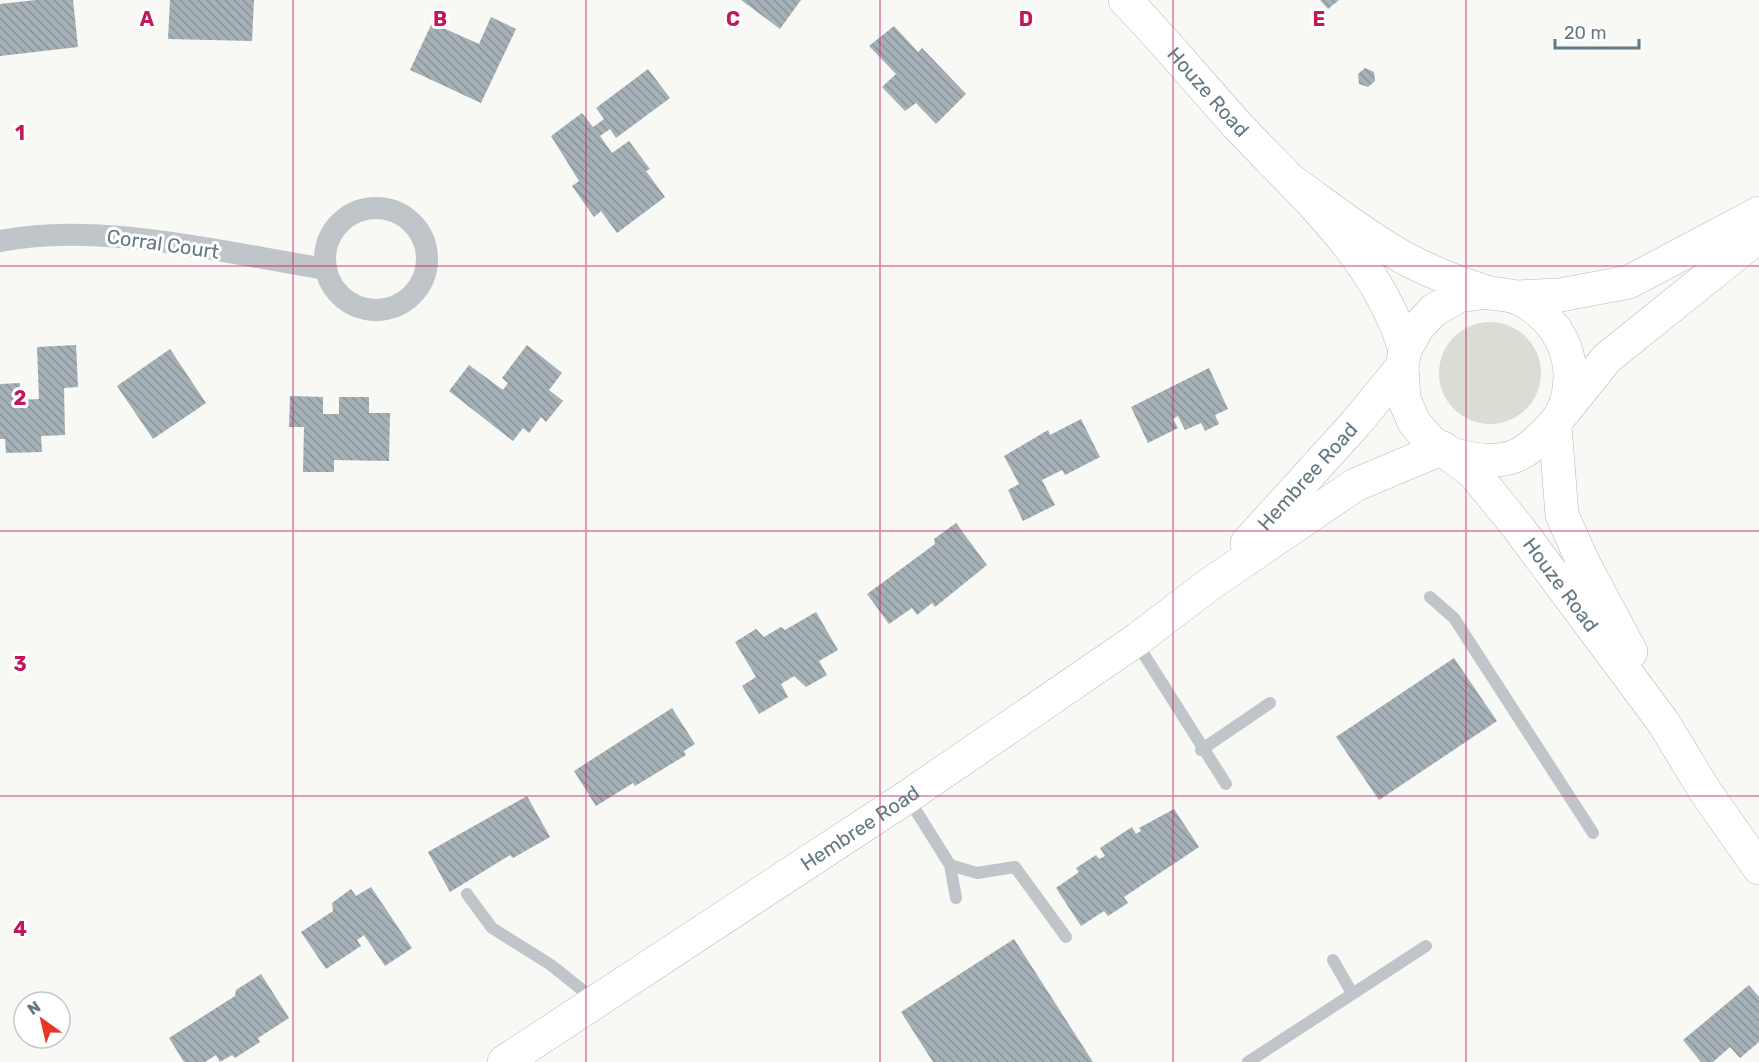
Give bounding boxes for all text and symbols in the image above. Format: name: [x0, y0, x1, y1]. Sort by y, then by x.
text: A: [140, 7, 155, 31]
text: B: [433, 7, 447, 31]
text: C: [726, 7, 740, 31]
text: D: [1019, 7, 1033, 31]
text: E: [1313, 7, 1325, 31]
scale bar: [1555, 12, 1639, 50]
text: 20 m: [1564, 22, 1606, 44]
street label: Houze Road: [1162, 42, 1254, 142]
text: 1: [15, 121, 25, 145]
street label: Corral Court: [105, 224, 221, 264]
text: 2: [14, 386, 27, 410]
street label: Hembree Road: [1252, 417, 1363, 535]
street label: Houze Road: [1518, 533, 1604, 637]
text: 3: [13, 652, 27, 676]
street label: Hembree Road: [796, 780, 924, 876]
text: 4: [13, 917, 27, 941]
north arrow: [12, 990, 72, 1050]
text: N: [24, 997, 44, 1019]

